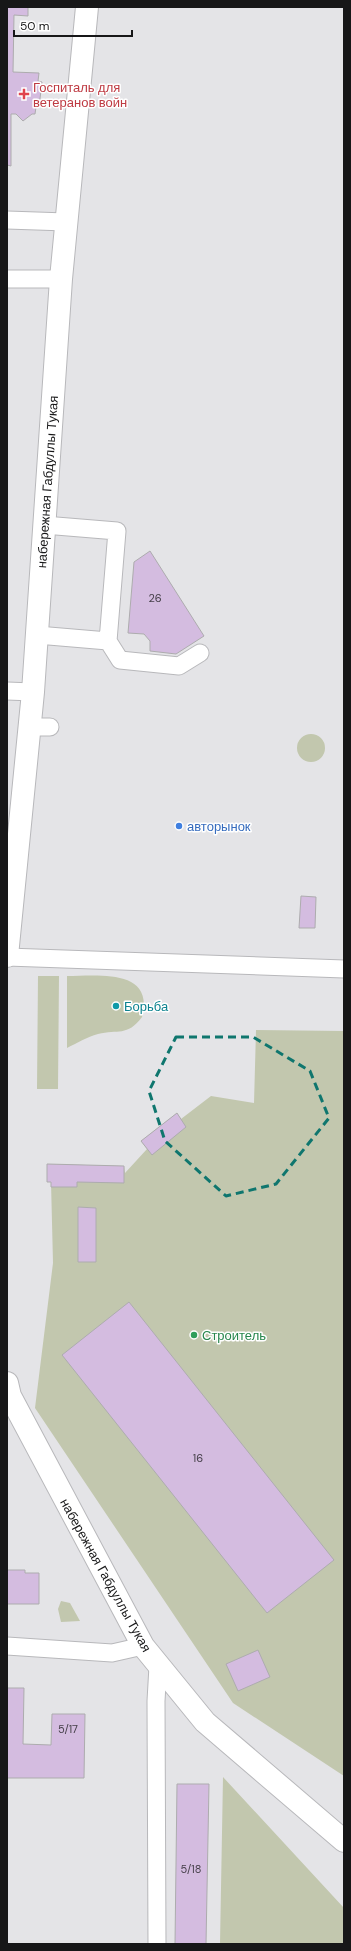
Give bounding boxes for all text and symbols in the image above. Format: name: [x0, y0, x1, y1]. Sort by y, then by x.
scale bar: [14, 12, 132, 38]
text: 50 m: [20, 18, 49, 34]
place label: Госпиталь для ветеранов войн: [33, 79, 127, 111]
marker: Госпиталь для ветеранов войн: [18, 88, 30, 100]
street label: набережная Габдуллы Тукая: [33, 395, 62, 569]
house number: 26: [148, 591, 162, 605]
place label: авторынок: [187, 818, 251, 835]
marker: авторынок: [174, 821, 184, 831]
place label: Борьба: [124, 998, 169, 1015]
marker: Борьба: [111, 1001, 121, 1011]
place label: Строитель: [202, 1327, 266, 1344]
marker: Строитель: [189, 1330, 199, 1340]
house number: 16: [193, 1451, 203, 1465]
street label: набережная Габдуллы Тукая: [56, 1495, 155, 1655]
house number: 5/17: [58, 1722, 78, 1736]
house number: 5/18: [181, 1862, 201, 1876]

